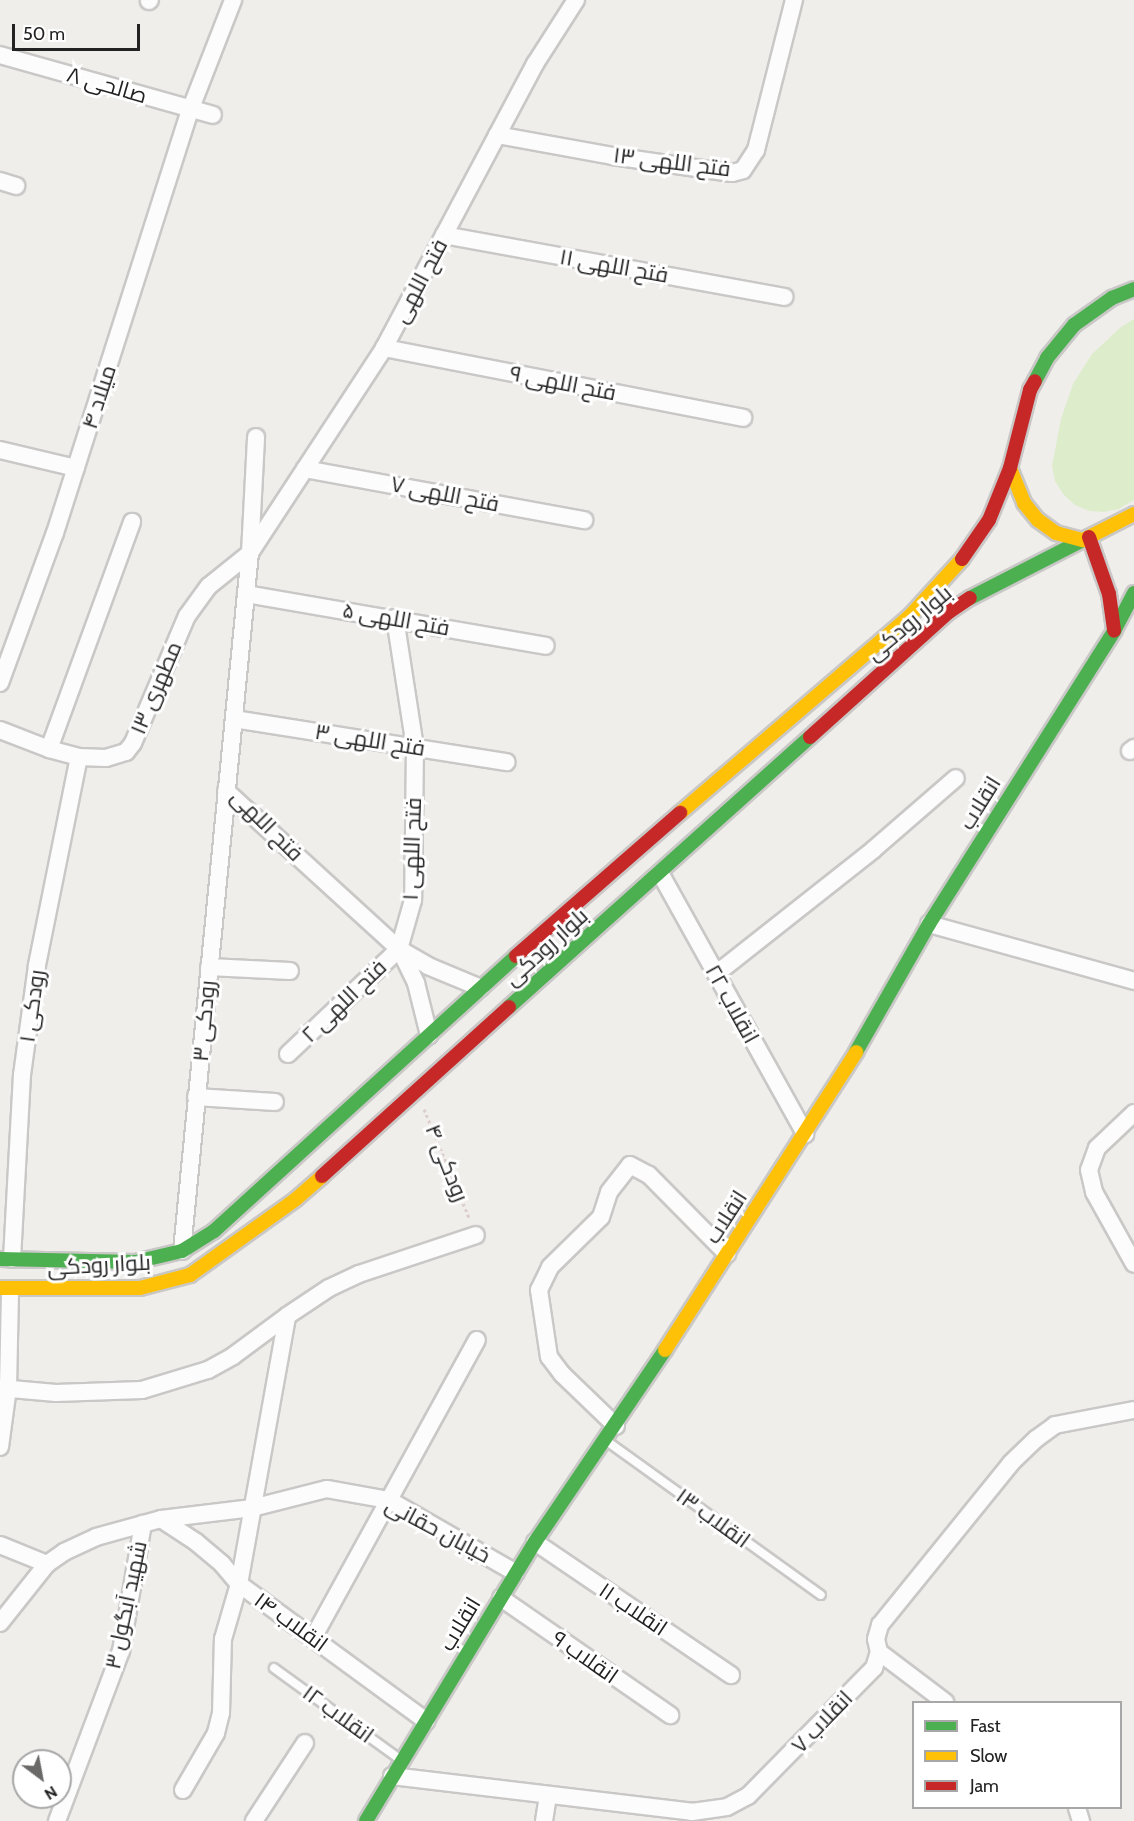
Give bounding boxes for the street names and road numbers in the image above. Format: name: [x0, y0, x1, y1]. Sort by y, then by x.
street label: صالحی ۸: [64, 61, 150, 109]
street label: فتح اللهی ۱۳: [612, 142, 732, 182]
street label: فتح اللهی: [387, 235, 453, 327]
street label: فتح اللهی ۱۱: [558, 243, 670, 289]
street label: فتح اللهی ۹: [508, 360, 618, 406]
street label: میلاد ۴: [76, 362, 122, 432]
street label: فتح اللهی ۷: [389, 471, 501, 517]
street label: بلوار رودکی: [861, 580, 957, 666]
street label: فتح اللهی ۵: [340, 597, 452, 641]
street label: مطهری ۱۳: [125, 638, 187, 738]
street label: فتح اللهی ۳: [313, 718, 427, 762]
street label: انقلاب: [953, 771, 1007, 835]
street label: فتح اللهی: [225, 783, 309, 867]
street label: فتح اللهی ۱: [397, 797, 427, 901]
street label: بلوار رودکی: [499, 903, 593, 991]
street label: فتح اللهی ۲: [296, 954, 392, 1048]
street label: انقلاب ۲۲: [700, 960, 764, 1048]
street label: رودکی ۱: [14, 968, 50, 1044]
street label: رودکی ۳: [187, 979, 221, 1063]
street label: رودکی ۴: [420, 1120, 474, 1206]
street label: انقلاب: [699, 1185, 753, 1249]
street label: بلوار رودکی: [47, 1249, 151, 1281]
street label: انقلاب ۱۳: [671, 1482, 755, 1554]
street label: خیابان حقانی: [381, 1491, 495, 1569]
street label: شهید آبگول ۳: [100, 1538, 152, 1672]
street label: انقلاب ۱۱: [594, 1577, 672, 1641]
street label: انقلاب ۱۴: [249, 1587, 333, 1657]
street label: انقلاب: [434, 1592, 486, 1656]
street label: انقلاب ۹: [547, 1625, 623, 1689]
street label: انقلاب ۱۲: [297, 1679, 379, 1749]
street label: انقلاب ۷: [786, 1685, 858, 1759]

